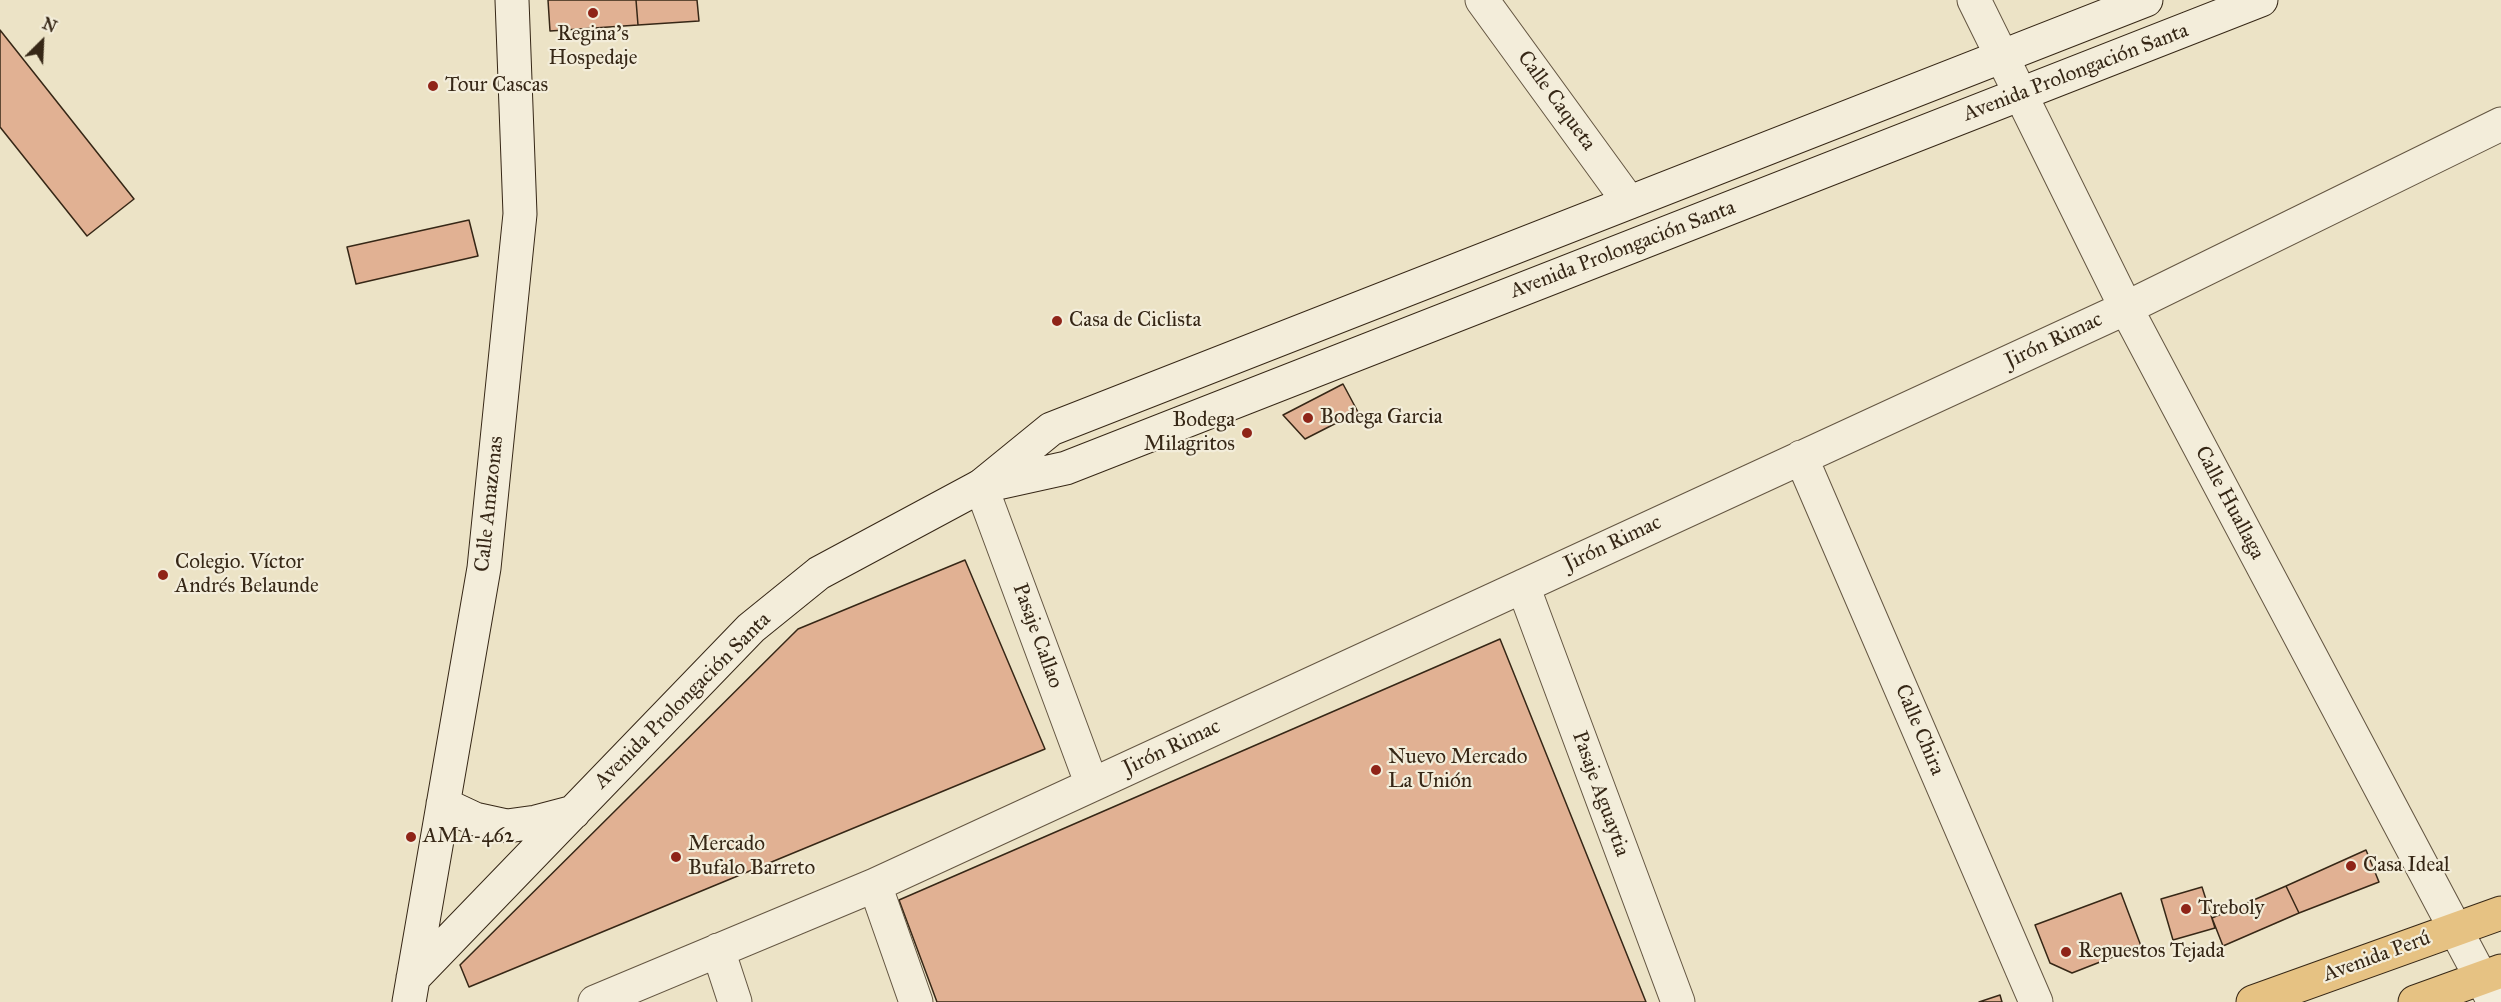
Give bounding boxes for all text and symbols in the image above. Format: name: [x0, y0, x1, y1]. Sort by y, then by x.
marker: Regina's Hospedaje: [586, 6, 600, 20]
north arrow: [12, 12, 72, 72]
text: N: [39, 14, 60, 37]
street label: Avenida Prolongación Santa: [1960, 18, 2192, 128]
place label: Regina's Hospedaje: [549, 22, 637, 72]
street label: Calle Caqueta: [1511, 46, 1601, 156]
place label: Tour Cascas: [445, 73, 548, 99]
marker: Tour Cascas: [426, 79, 440, 93]
street label: Avenida Prolongación Santa: [1507, 195, 1739, 305]
street label: Jirón Rimac: [2001, 307, 2107, 375]
place label: Casa de Ciclista: [1069, 308, 1201, 334]
marker: Casa de Ciclista: [1050, 314, 1064, 328]
place label: Bodega Garcia: [1320, 405, 1443, 431]
place label: Bodega Milagritos: [1144, 408, 1235, 458]
marker: Bodega Garcia: [1301, 411, 1315, 425]
marker: Bodega Milagritos: [1240, 426, 1254, 440]
street label: Calle Amazonas: [470, 435, 510, 573]
street label: Calle Huallaga: [2189, 442, 2269, 564]
street label: Jirón Rimac: [1560, 510, 1666, 578]
place label: Colegio. Víctor Andrés Belaunde: [175, 550, 319, 600]
marker: Colegio. Víctor Andrés Belaunde: [156, 568, 170, 582]
street label: Pasaje Callao: [1006, 580, 1068, 692]
street label: Avenida Prolongación Santa: [590, 608, 776, 794]
street label: Calle Chira: [1889, 681, 1949, 779]
street label: Jirón Rimac: [1119, 714, 1225, 782]
street label: Pasaje Aguaytia: [1566, 728, 1634, 860]
place label: Nuevo Mercado La Unión: [1388, 745, 1527, 795]
marker: Nuevo Mercado La Unión: [1369, 763, 1383, 777]
place label: AMA-462: [423, 824, 514, 850]
marker: AMA-462: [404, 830, 418, 844]
place label: Mercado Bufalo Barreto: [688, 832, 815, 882]
marker: Mercado Bufalo Barreto: [669, 850, 683, 864]
place label: Casa Ideal: [2363, 853, 2450, 879]
marker: Casa Ideal: [2344, 859, 2358, 873]
place label: Treboly: [2198, 896, 2264, 922]
marker: Treboly: [2179, 902, 2193, 916]
street label: Avenida Perú: [2320, 926, 2434, 988]
place label: Repuestos Tejada: [2078, 939, 2225, 965]
marker: Repuestos Tejada: [2059, 945, 2073, 959]

